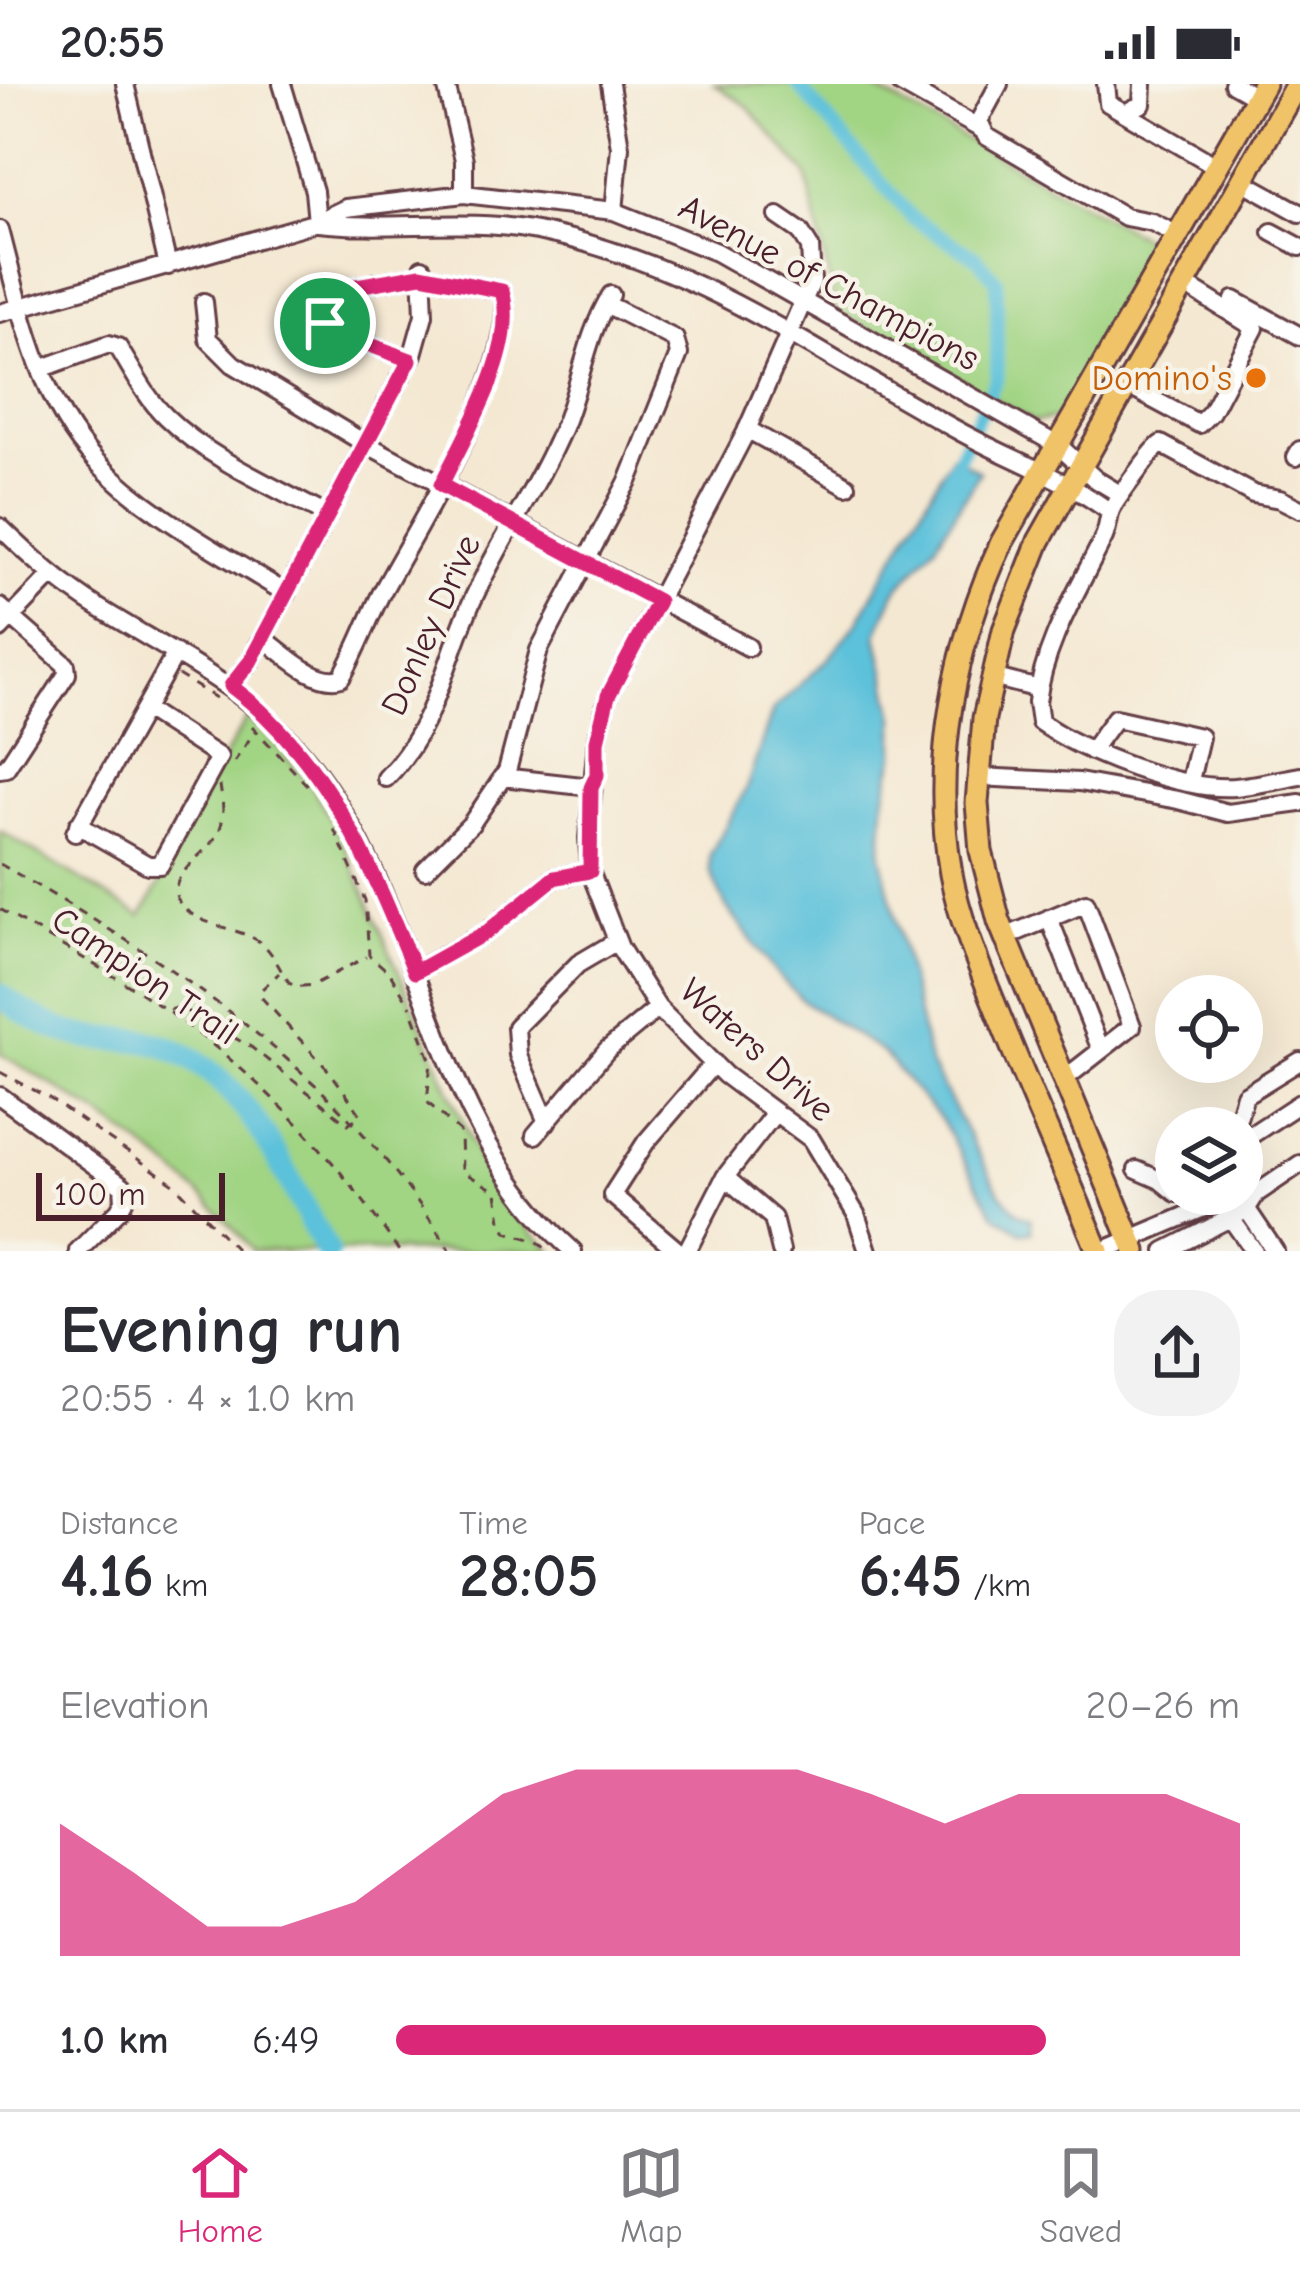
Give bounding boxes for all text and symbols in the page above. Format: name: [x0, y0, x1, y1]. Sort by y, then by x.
text: 20:55: [60, 16, 165, 68]
street label: Avenue of Champions: [672, 187, 986, 379]
pin: [274, 272, 376, 374]
icon: arrive: [292, 290, 358, 356]
place label: Domino's: [1091, 358, 1232, 399]
marker: Domino's: [1243, 365, 1269, 391]
street label: Donley Drive: [373, 528, 489, 722]
street label: Campion Trail: [44, 899, 246, 1053]
street label: Waters Drive: [671, 970, 843, 1130]
map controls: [1155, 975, 1263, 1215]
button: locate: [1155, 975, 1263, 1083]
button: layers: [1155, 1107, 1263, 1215]
scale bar: [36, 1167, 225, 1220]
text: 100 m: [54, 1175, 146, 1213]
button: share: [1114, 1290, 1240, 1416]
text: Evening run: [60, 1293, 402, 1369]
text: 20:55 · 4 × 1.0 km: [60, 1376, 355, 1421]
text: Distance: [60, 1504, 178, 1542]
text: Time: [459, 1504, 528, 1542]
text: Pace: [859, 1504, 925, 1542]
text: 4.16: [60, 1542, 154, 1611]
text: 28:05: [459, 1542, 599, 1611]
text: 6:45: [859, 1542, 962, 1611]
text: km: [154, 1566, 208, 1604]
text: /km: [962, 1566, 1031, 1604]
text: Elevation: [60, 1683, 209, 1728]
text: 20–26 m: [1086, 1683, 1240, 1728]
text: 1.0 km: [60, 2018, 169, 2063]
text: 6:49: [252, 2018, 320, 2063]
tab: Home: [178, 2140, 263, 2250]
tab: Map: [618, 2140, 684, 2250]
tab: Saved: [1040, 2140, 1122, 2250]

